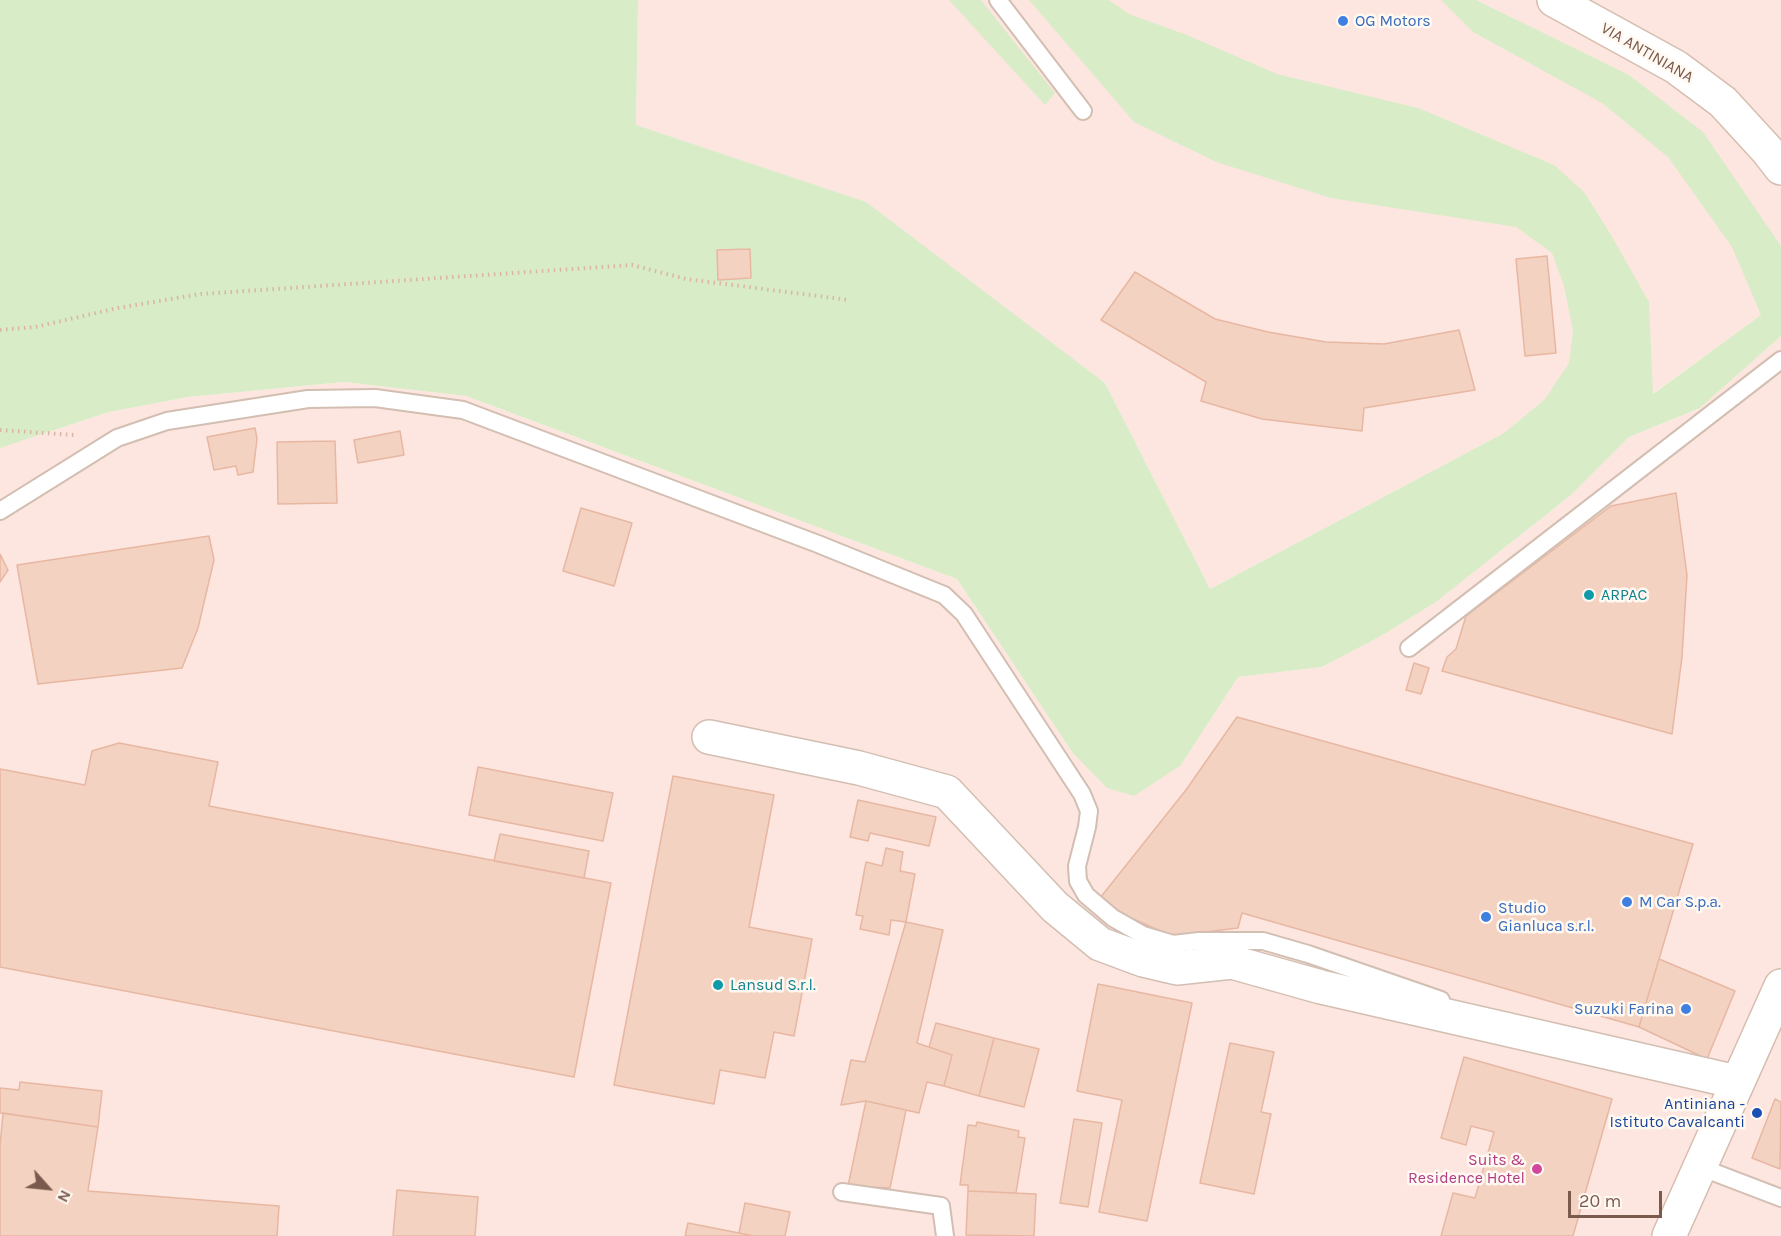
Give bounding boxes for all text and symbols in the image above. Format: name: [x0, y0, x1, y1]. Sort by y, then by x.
place label: OG Motors: [1355, 11, 1431, 31]
marker: OG Motors: [1336, 14, 1350, 28]
street label: VIA ANTINIANA: [1597, 19, 1697, 87]
place label: ARPAC: [1601, 585, 1647, 605]
marker: ARPAC: [1582, 588, 1596, 602]
place label: M Car S.p.a.: [1639, 892, 1721, 912]
marker: M Car S.p.a.: [1620, 895, 1634, 909]
place label: Studio Gianluca s.r.l.: [1498, 898, 1594, 936]
marker: Studio Gianluca s.r.l.: [1479, 910, 1493, 924]
place label: Lansud S.r.l.: [730, 975, 816, 995]
marker: Lansud S.r.l.: [711, 978, 725, 992]
place label: Suzuki Farina: [1574, 999, 1674, 1019]
marker: Suzuki Farina: [1679, 1002, 1693, 1016]
place label: Antiniana - Istituto Cavalcanti: [1610, 1094, 1745, 1132]
marker: Antiniana - Istituto Cavalcanti: [1750, 1106, 1764, 1120]
place label: Suits & Residence Hotel: [1408, 1150, 1525, 1188]
north arrow: [18, 1158, 78, 1218]
marker: Suits & Residence Hotel: [1530, 1162, 1544, 1176]
scale bar: [1571, 1179, 1666, 1217]
text: N: [53, 1187, 76, 1206]
text: 20 m: [1579, 1190, 1621, 1212]

